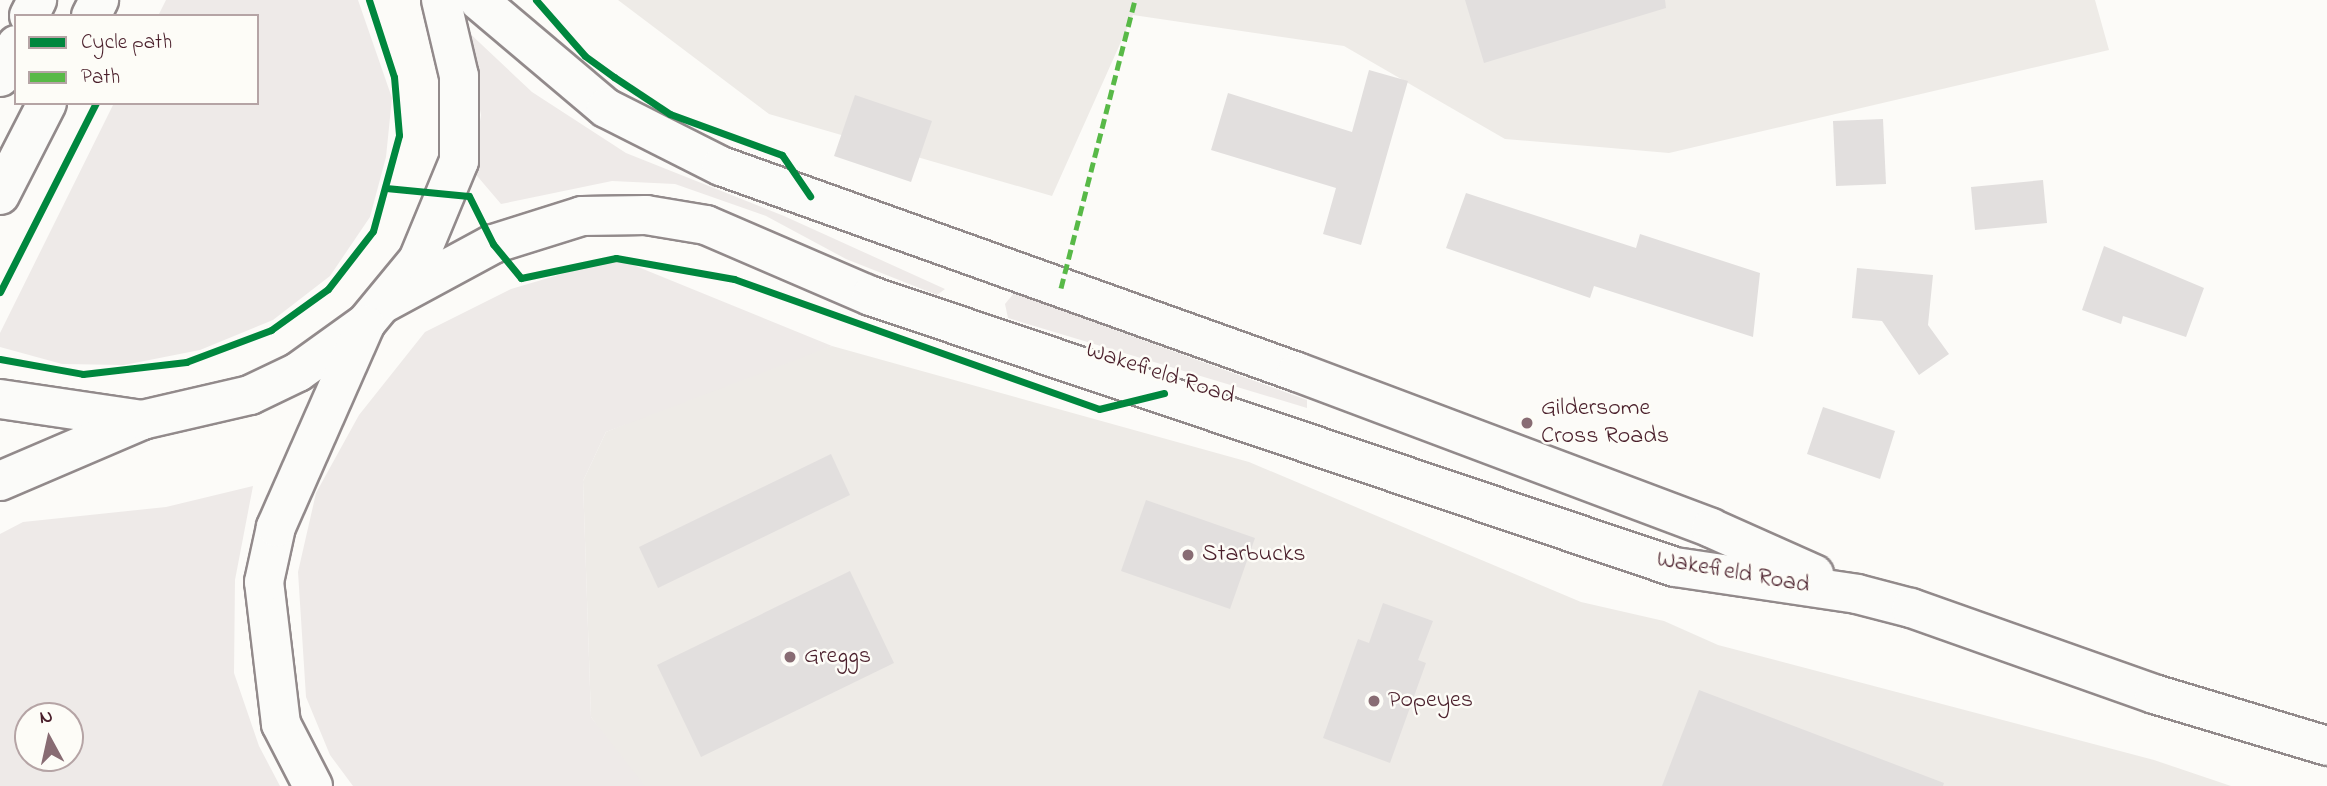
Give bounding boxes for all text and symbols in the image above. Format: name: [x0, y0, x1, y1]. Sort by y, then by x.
legend: [14, 14, 259, 105]
text: Cycle path: [81, 28, 172, 58]
text: Path: [81, 63, 120, 93]
street label: Wakefield Road: [1082, 336, 1238, 412]
place label: Gildersome Cross Roads: [1541, 395, 1669, 451]
marker: Gildersome Cross Roads: [1519, 415, 1535, 431]
place label: Starbucks: [1202, 541, 1306, 569]
street label: Wakefield Road: [1654, 545, 1812, 601]
marker: Starbucks: [1180, 547, 1196, 563]
place label: Greggs: [804, 643, 871, 671]
marker: Greggs: [782, 649, 798, 665]
place label: Popeyes: [1388, 687, 1473, 715]
marker: Popeyes: [1366, 693, 1382, 709]
north arrow: [14, 702, 84, 772]
text: N: [38, 703, 55, 732]

